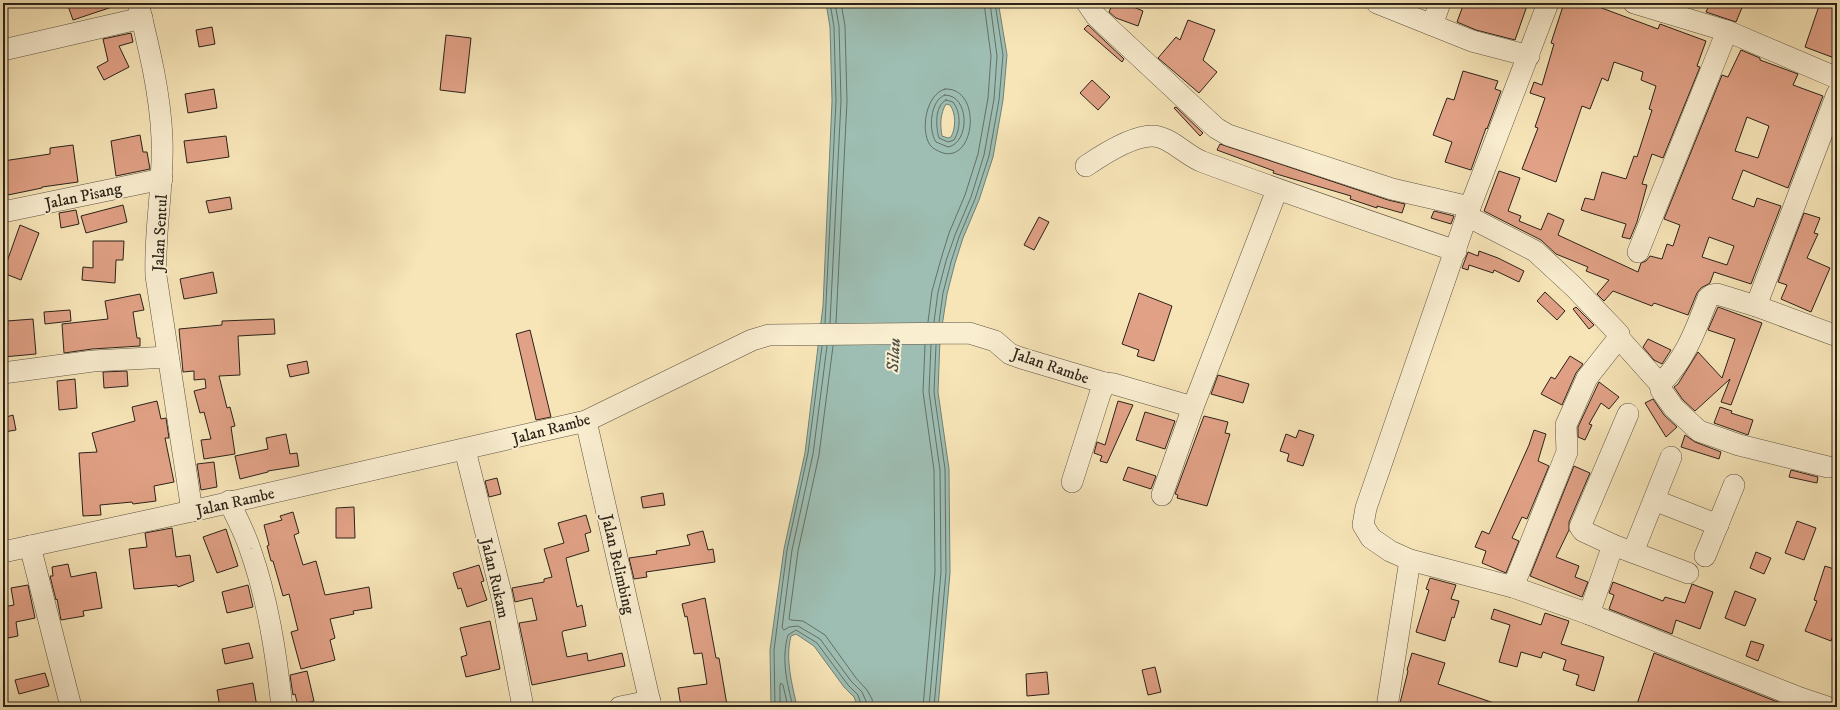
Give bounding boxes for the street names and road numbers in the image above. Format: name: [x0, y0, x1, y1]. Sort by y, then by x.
street label: Jalan Pisang: [41, 178, 124, 214]
street label: Jalan Sentul: [148, 194, 172, 274]
street label: Jalan Rambe: [1008, 343, 1092, 389]
street label: Jalan Rambe: [508, 409, 593, 449]
street label: Jalan Rambe: [192, 483, 277, 521]
street label: Jalan Belimbing: [596, 511, 639, 616]
street label: Jalan Rukam: [476, 534, 514, 620]

